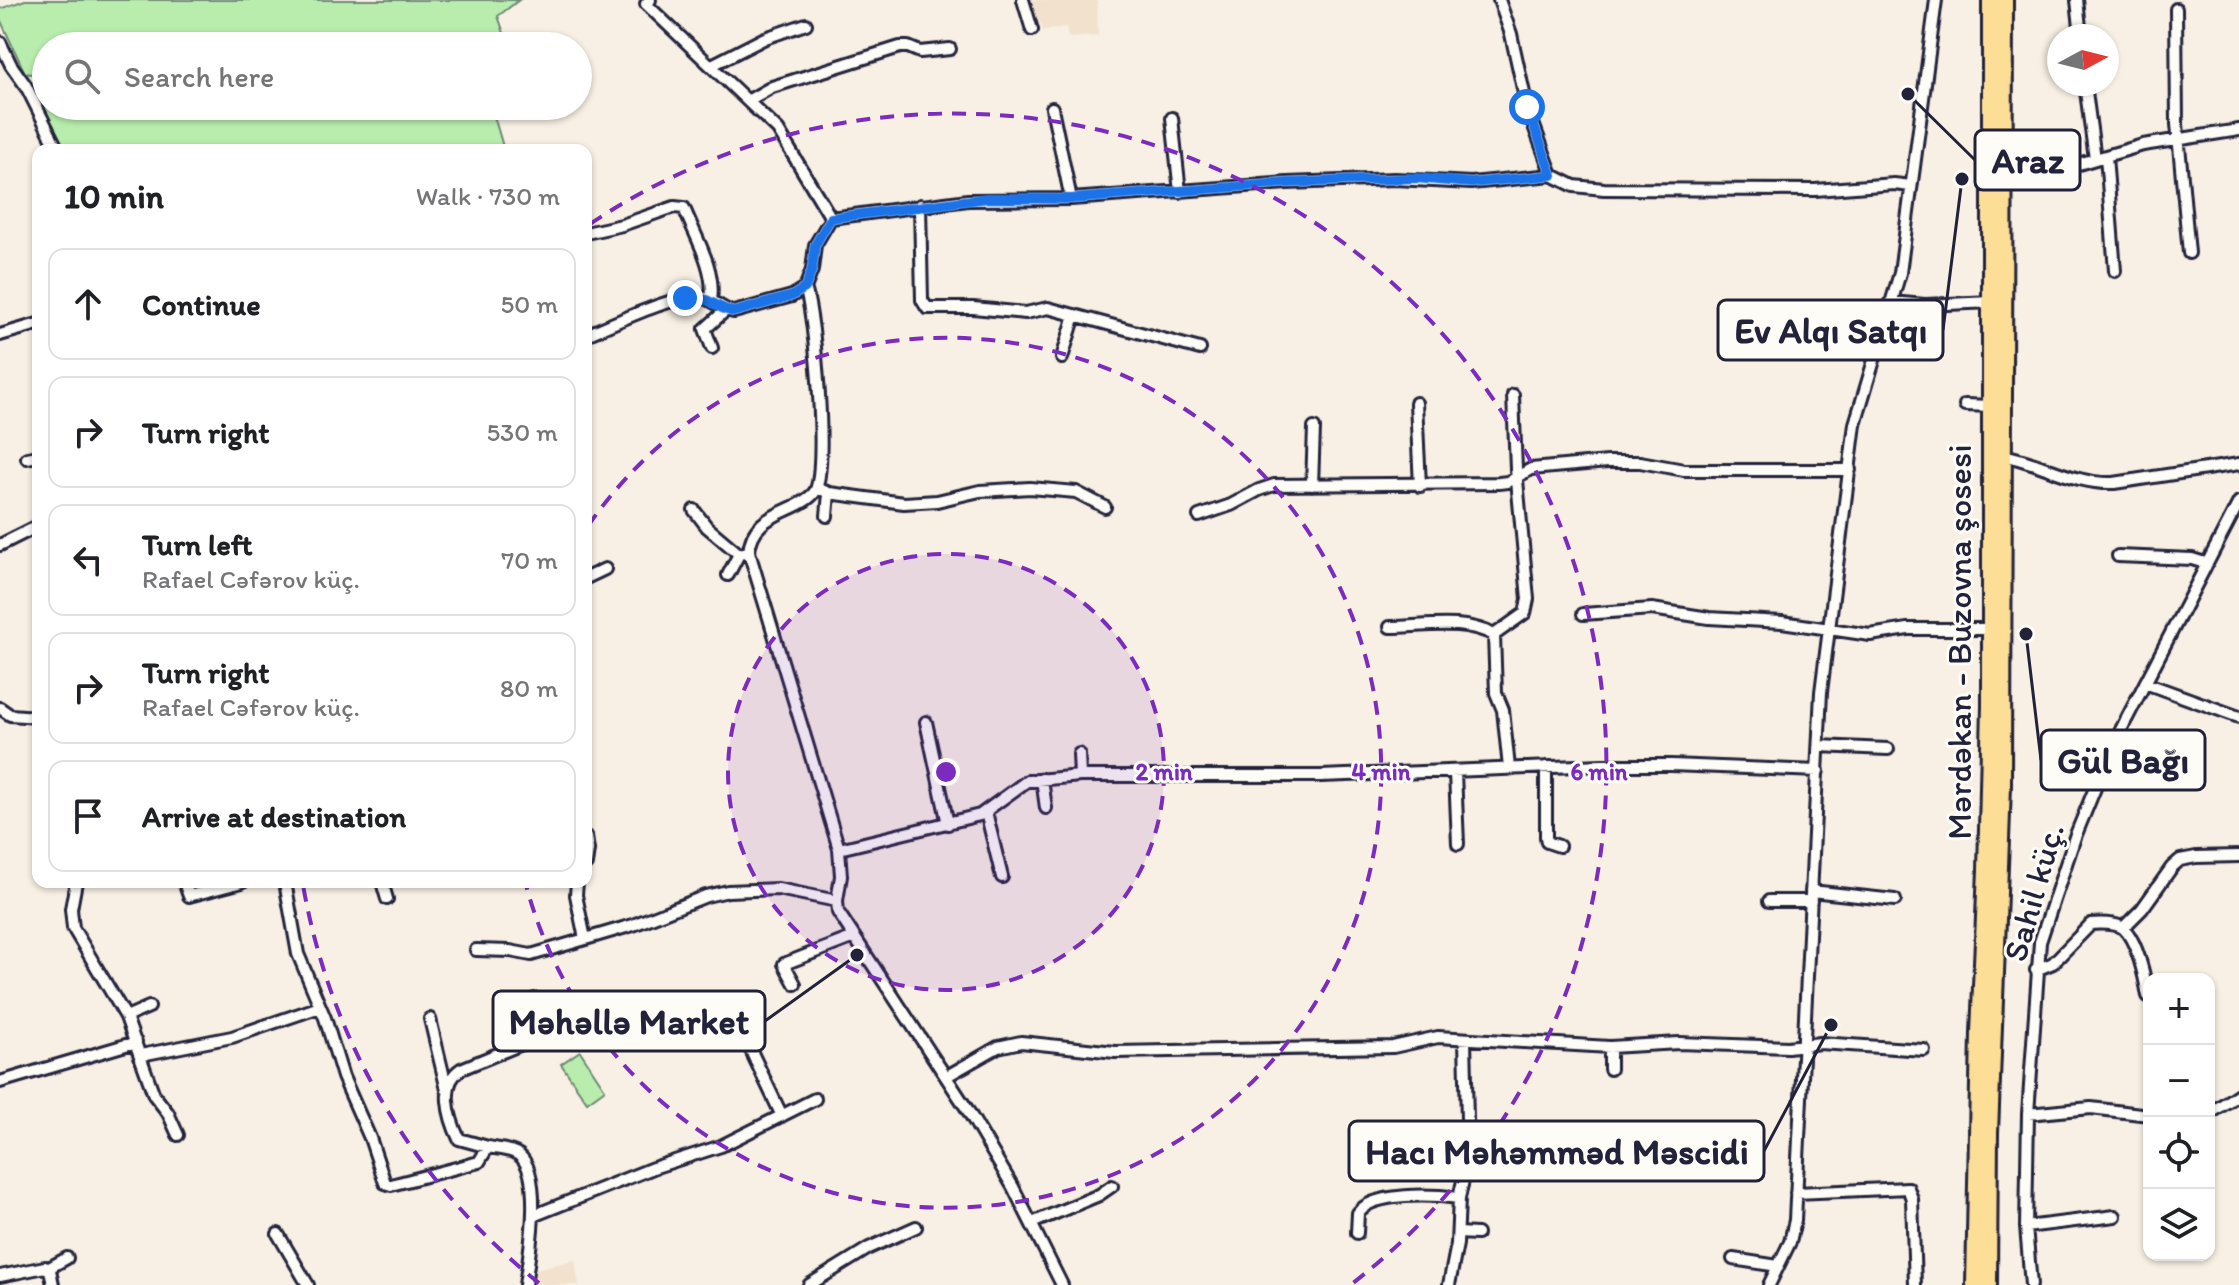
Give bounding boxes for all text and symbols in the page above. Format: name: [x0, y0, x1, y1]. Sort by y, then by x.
north arrow: [2047, 24, 2119, 96]
search box: [32, 32, 592, 120]
icon: search: [60, 54, 104, 98]
text: Search here: [124, 58, 274, 95]
route start: [1509, 89, 1545, 125]
callout: Araz: [1975, 130, 2080, 190]
text: Araz: [1992, 139, 2065, 182]
text: 10 min: [64, 176, 164, 217]
text: Walk · 730 m: [416, 180, 560, 212]
route end: [667, 280, 703, 316]
icon: ahead: [66, 282, 110, 326]
text: Continue: [142, 286, 261, 323]
text: 50 m: [501, 288, 558, 320]
callout: Ev Alqı Satqı: [1718, 300, 1943, 360]
text: Ev Alqı Satqı: [1734, 309, 1928, 352]
icon: right: [66, 410, 110, 454]
text: Turn right: [142, 414, 270, 451]
text: 530 m: [486, 416, 558, 448]
street label: Mərdəkan - Buzovna şosesi: [1939, 444, 1980, 840]
text: Turn left: [142, 526, 253, 563]
icon: left: [66, 538, 110, 582]
text: 70 m: [501, 544, 558, 576]
text: Rafael Cəfərov küç.: [142, 563, 360, 595]
text: Turn right: [142, 654, 270, 691]
icon: right: [66, 666, 110, 710]
text: 80 m: [500, 672, 558, 704]
text: Rafael Cəfərov küç.: [142, 691, 360, 723]
callout: Gül Bağı: [2041, 730, 2205, 790]
text: Gül Bağı: [2057, 739, 2189, 782]
text: 2 min: [1135, 757, 1193, 786]
text: 4 min: [1352, 757, 1411, 786]
text: 6 min: [1570, 757, 1628, 786]
centre of rings: [932, 758, 960, 786]
icon: arrive: [66, 794, 110, 838]
text: Arrive at destination: [142, 798, 406, 835]
street label: Sahil küç.: [1994, 818, 2073, 966]
map controls: [2143, 973, 2215, 1261]
button: +: [2143, 973, 2215, 1045]
callout: Məhəllə Market: [493, 991, 765, 1051]
text: Məhəllə Market: [509, 1000, 750, 1043]
button: −: [2143, 1045, 2215, 1117]
button: locate: [2143, 1117, 2215, 1189]
callout: Hacı Məhəmməd Məscidi: [1349, 1121, 1764, 1181]
text: Hacı Məhəmməd Məscidi: [1365, 1130, 1749, 1173]
button: layers: [2143, 1189, 2215, 1261]

